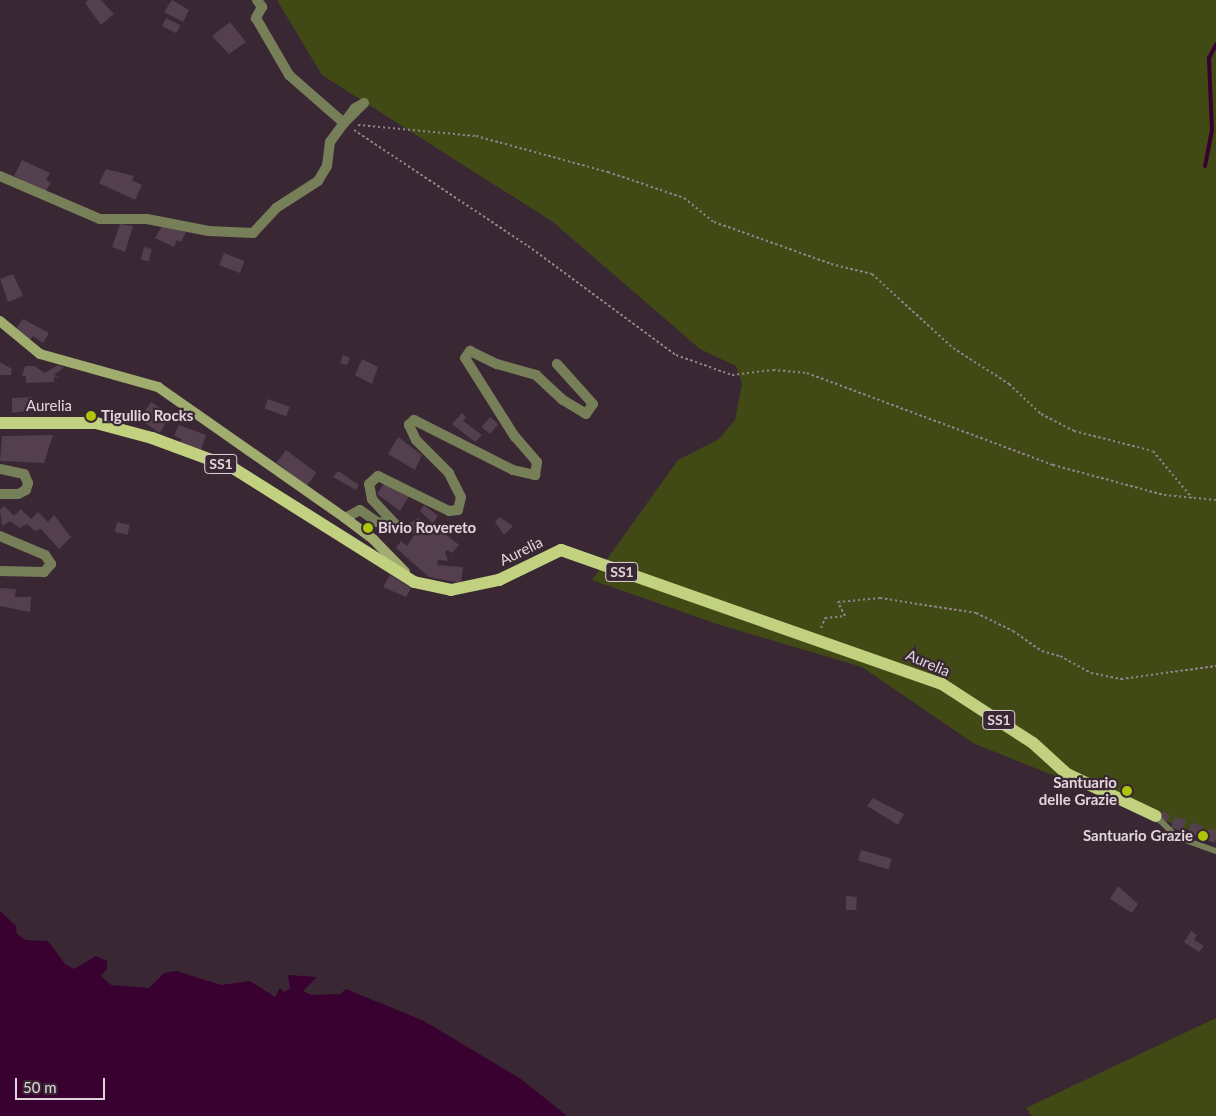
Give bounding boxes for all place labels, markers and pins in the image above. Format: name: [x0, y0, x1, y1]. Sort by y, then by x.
place label: Tigullio Rocks: [101, 407, 193, 425]
marker: Tigullio Rocks: [85, 410, 97, 422]
place label: Bivio Rovereto: [378, 519, 476, 537]
marker: Bivio Rovereto: [362, 522, 374, 534]
place label: Santuario delle Grazie: [1039, 773, 1117, 808]
marker: Santuario delle Grazie: [1121, 785, 1133, 797]
place label: Santuario Grazie: [1083, 827, 1193, 845]
marker: Santuario Grazie: [1197, 830, 1209, 842]

